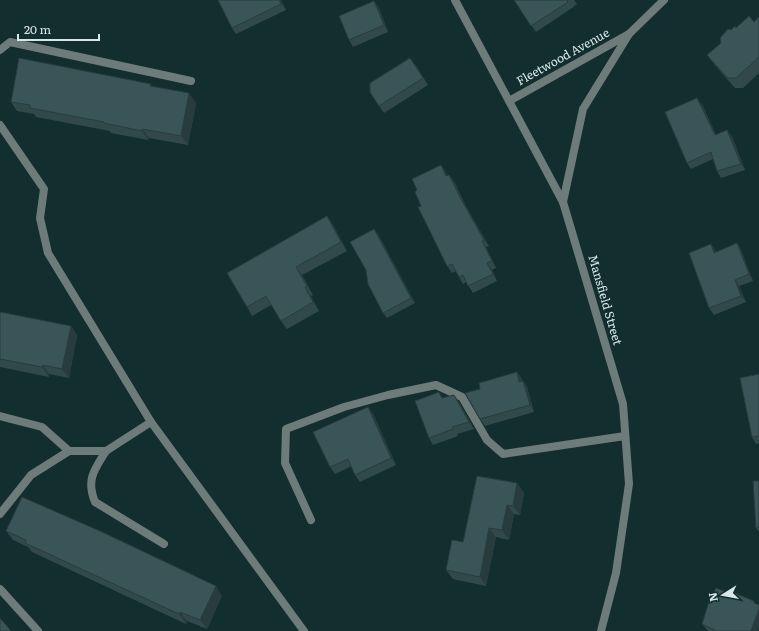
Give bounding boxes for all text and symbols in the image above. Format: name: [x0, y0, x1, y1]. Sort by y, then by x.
scale bar: [18, 16, 99, 42]
text: 20 m: [24, 20, 51, 38]
street label: Fleetwood Avenue: [513, 23, 612, 89]
street label: Mansfield Street: [584, 252, 627, 347]
north arrow: [703, 575, 743, 615]
text: N: [703, 591, 721, 603]

